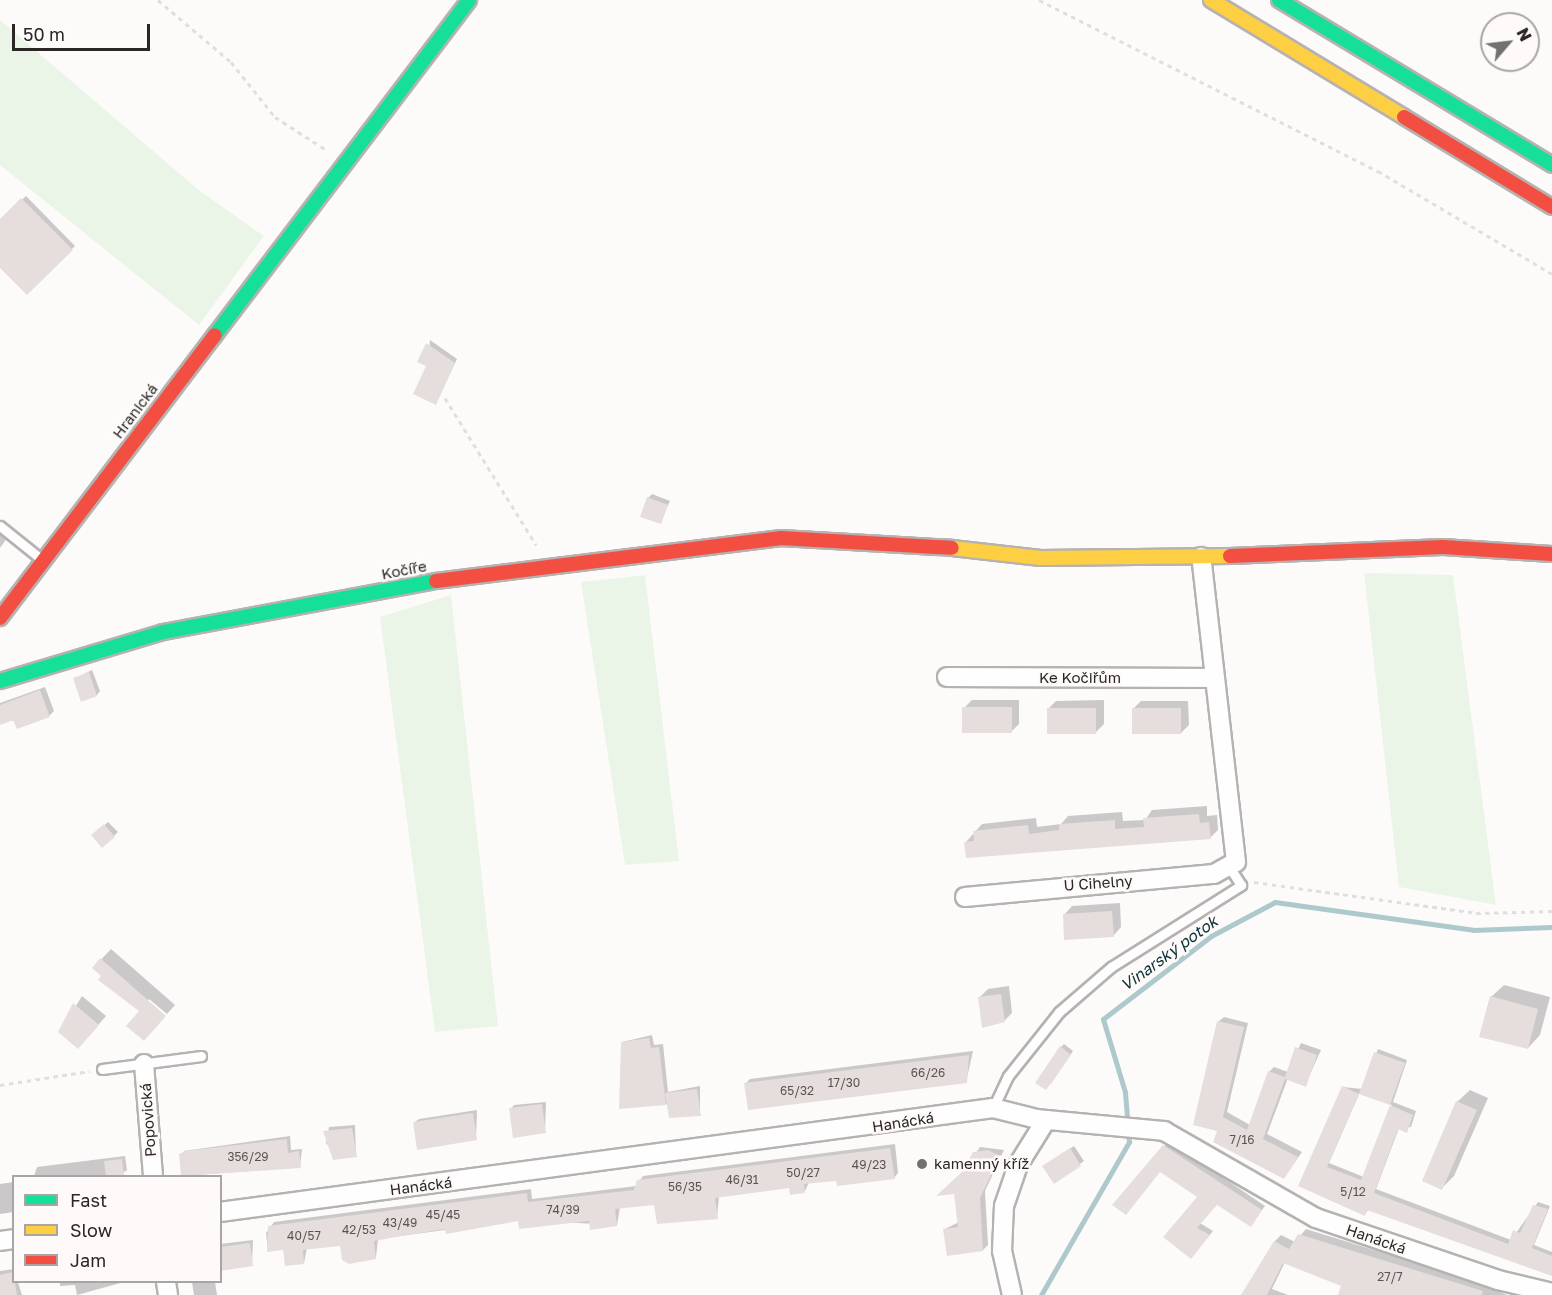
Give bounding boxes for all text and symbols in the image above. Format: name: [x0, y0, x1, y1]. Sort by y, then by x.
scale bar: [15, 12, 153, 50]
north arrow: [1480, 12, 1540, 72]
text: 50 m: [23, 23, 65, 45]
text: N: [1512, 24, 1536, 45]
street label: Hranická: [109, 380, 161, 442]
street label: Kočíře: [380, 557, 428, 583]
street label: Ke Kočiřům: [1039, 669, 1121, 687]
street label: U Cihelny: [1063, 872, 1133, 894]
water label: Vinarský potok: [1117, 911, 1221, 995]
house number: 66/26: [911, 1066, 945, 1080]
house number: 17/30: [828, 1076, 860, 1090]
street label: Popovická: [136, 1082, 160, 1158]
house number: 65/32: [780, 1084, 814, 1098]
street label: Hanácká: [871, 1108, 935, 1136]
house number: 7/16: [1229, 1133, 1255, 1147]
house number: 356/29: [227, 1150, 269, 1164]
place label: kamenný kříž: [934, 1155, 1029, 1173]
marker: kamenný kříž: [915, 1157, 929, 1171]
house number: 49/23: [852, 1158, 886, 1172]
house number: 50/27: [786, 1166, 820, 1180]
street label: Hanácká: [389, 1173, 453, 1199]
house number: 46/31: [725, 1173, 759, 1187]
legend: [12, 1175, 222, 1283]
house number: 56/35: [668, 1180, 702, 1194]
house number: 5/12: [1340, 1185, 1366, 1199]
text: Fast: [70, 1189, 107, 1211]
house number: 74/39: [546, 1203, 580, 1217]
house number: 45/45: [426, 1208, 460, 1222]
house number: 43/49: [383, 1216, 417, 1230]
text: Slow: [70, 1219, 112, 1241]
street label: Hanácká: [1343, 1220, 1409, 1258]
house number: 42/53: [342, 1223, 376, 1237]
house number: 40/57: [287, 1229, 321, 1243]
text: Jam: [70, 1249, 106, 1271]
house number: 27/7: [1377, 1270, 1403, 1284]

